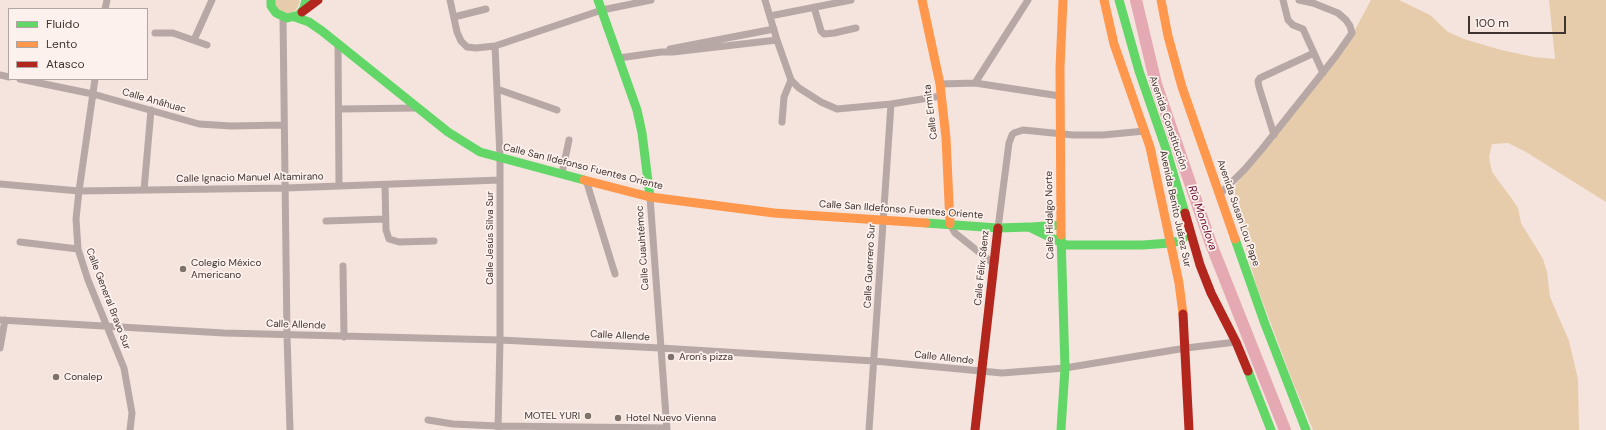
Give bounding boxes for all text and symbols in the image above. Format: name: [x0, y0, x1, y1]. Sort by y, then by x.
legend: [8, 8, 148, 80]
scale bar: [1470, 8, 1568, 34]
text: 100 m: [1475, 15, 1509, 31]
text: Fluido: [46, 16, 80, 32]
text: Lento: [46, 36, 77, 52]
text: Atasco: [46, 56, 85, 72]
street label: Avenida Constitución: [1146, 74, 1190, 172]
street label: Calle Ermita: [922, 84, 940, 140]
street label: Calle Anáhuac: [121, 86, 187, 116]
street label: Calle San Ildefonso Fuentes Oriente: [502, 141, 664, 193]
street label: Avenida Benito Juárez Sur: [1157, 149, 1193, 269]
street label: Avenida Susan Lou Pape: [1214, 158, 1262, 268]
street label: Calle Ignacio Manuel Altamirano: [176, 171, 324, 185]
street label: Calle Hidalgo Norte: [1043, 171, 1057, 259]
water label: Río Monclova: [1185, 184, 1219, 252]
street label: Calle Jesús Silva Sur: [484, 191, 496, 285]
street label: Calle San Ildefonso Fuentes Oriente: [819, 198, 983, 222]
street label: Calle Cuauhtémoc: [634, 205, 652, 291]
street label: Calle Guerrero Sur: [862, 223, 878, 309]
street label: Calle Félix Sáenz: [972, 230, 992, 306]
street label: Calle General Bravo Sur: [83, 246, 133, 352]
place label: Colegio México Americano: [191, 257, 261, 280]
marker: Colegio México Americano: [178, 264, 188, 274]
street label: Calle Allende: [266, 318, 326, 332]
street label: Calle Allende: [590, 328, 650, 344]
street label: Calle Allende: [914, 349, 974, 367]
place label: Aron's pizza: [679, 351, 733, 363]
marker: Aron's pizza: [666, 352, 676, 362]
place label: Conalep: [64, 371, 102, 383]
marker: Conalep: [51, 372, 61, 382]
place label: MOTEL YURI: [524, 410, 580, 422]
marker: MOTEL YURI: [583, 411, 593, 421]
place label: Hotel Nuevo Vienna: [626, 412, 716, 424]
marker: Hotel Nuevo Vienna: [613, 413, 623, 423]

